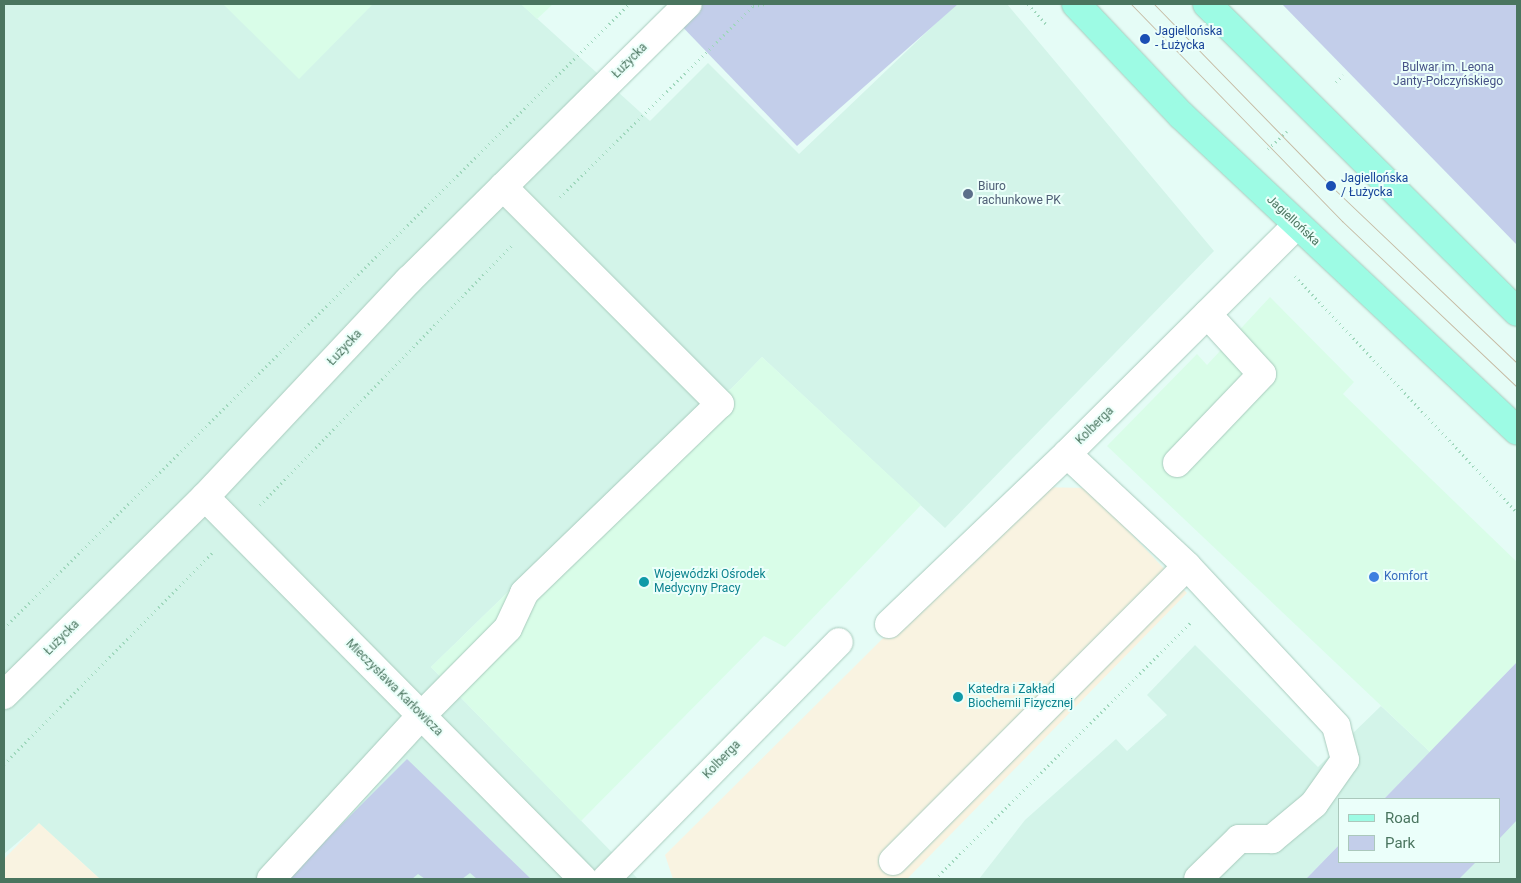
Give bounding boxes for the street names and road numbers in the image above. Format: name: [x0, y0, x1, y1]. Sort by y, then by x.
street label: Łużycka: [610, 41, 650, 81]
street label: Jagiellońska: [1263, 193, 1323, 249]
street label: Łużycka: [325, 327, 365, 369]
street label: Kolberga: [1073, 404, 1117, 448]
street label: Łużycka: [42, 618, 82, 658]
street label: Mieczysława Karłowicza: [343, 637, 445, 739]
street label: Kolberga: [700, 738, 744, 782]

